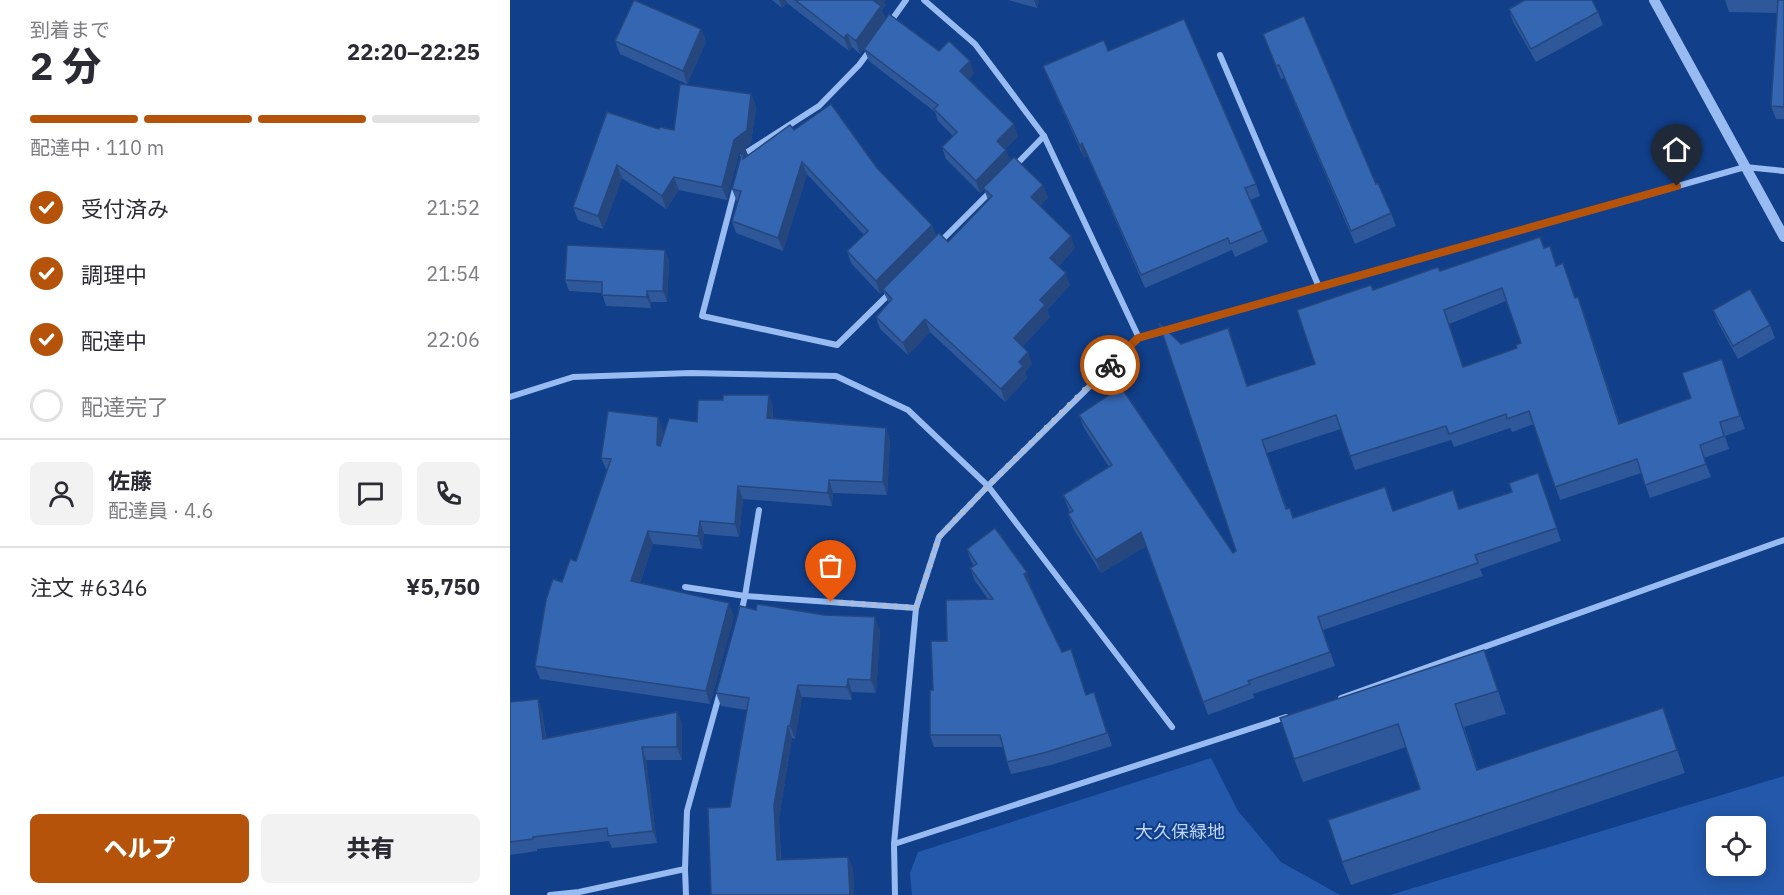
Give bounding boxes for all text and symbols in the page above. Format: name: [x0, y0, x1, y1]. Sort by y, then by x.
text: 到着まで: [30, 16, 110, 43]
text: 22:20–22:25: [347, 37, 480, 66]
text: 2 分: [30, 40, 102, 91]
pin: [1651, 124, 1702, 186]
icon: home: [1660, 133, 1693, 166]
text: 配達中 · 110 m: [30, 134, 164, 161]
icon: check: [30, 191, 63, 224]
text: 受付済み: [81, 194, 169, 223]
text: 21:52: [426, 194, 480, 221]
icon: check: [30, 257, 63, 290]
text: 調理中: [81, 260, 147, 289]
text: 21:54: [426, 260, 480, 287]
icon: check: [30, 323, 63, 356]
text: 配達中: [81, 326, 147, 355]
text: 22:06: [426, 326, 480, 353]
courier: [1080, 335, 1140, 395]
icon: bike: [1094, 349, 1127, 382]
text: 配達完了: [81, 392, 169, 421]
button: person: [30, 462, 93, 525]
button: chat: [339, 462, 402, 525]
button: phone: [417, 462, 480, 525]
text: 佐藤: [108, 466, 152, 495]
text: 配達員 · 4.6: [108, 497, 213, 524]
pin: [805, 540, 856, 602]
icon: bag: [814, 549, 847, 582]
text: ¥5,750: [406, 572, 480, 601]
text: 注文 #6346: [30, 573, 148, 602]
button: ヘルプ: [30, 814, 249, 883]
button: 共有: [261, 814, 480, 883]
map controls: [1706, 816, 1766, 876]
button: locate: [1706, 816, 1766, 876]
park label: 大久保緑地: [1135, 820, 1225, 843]

